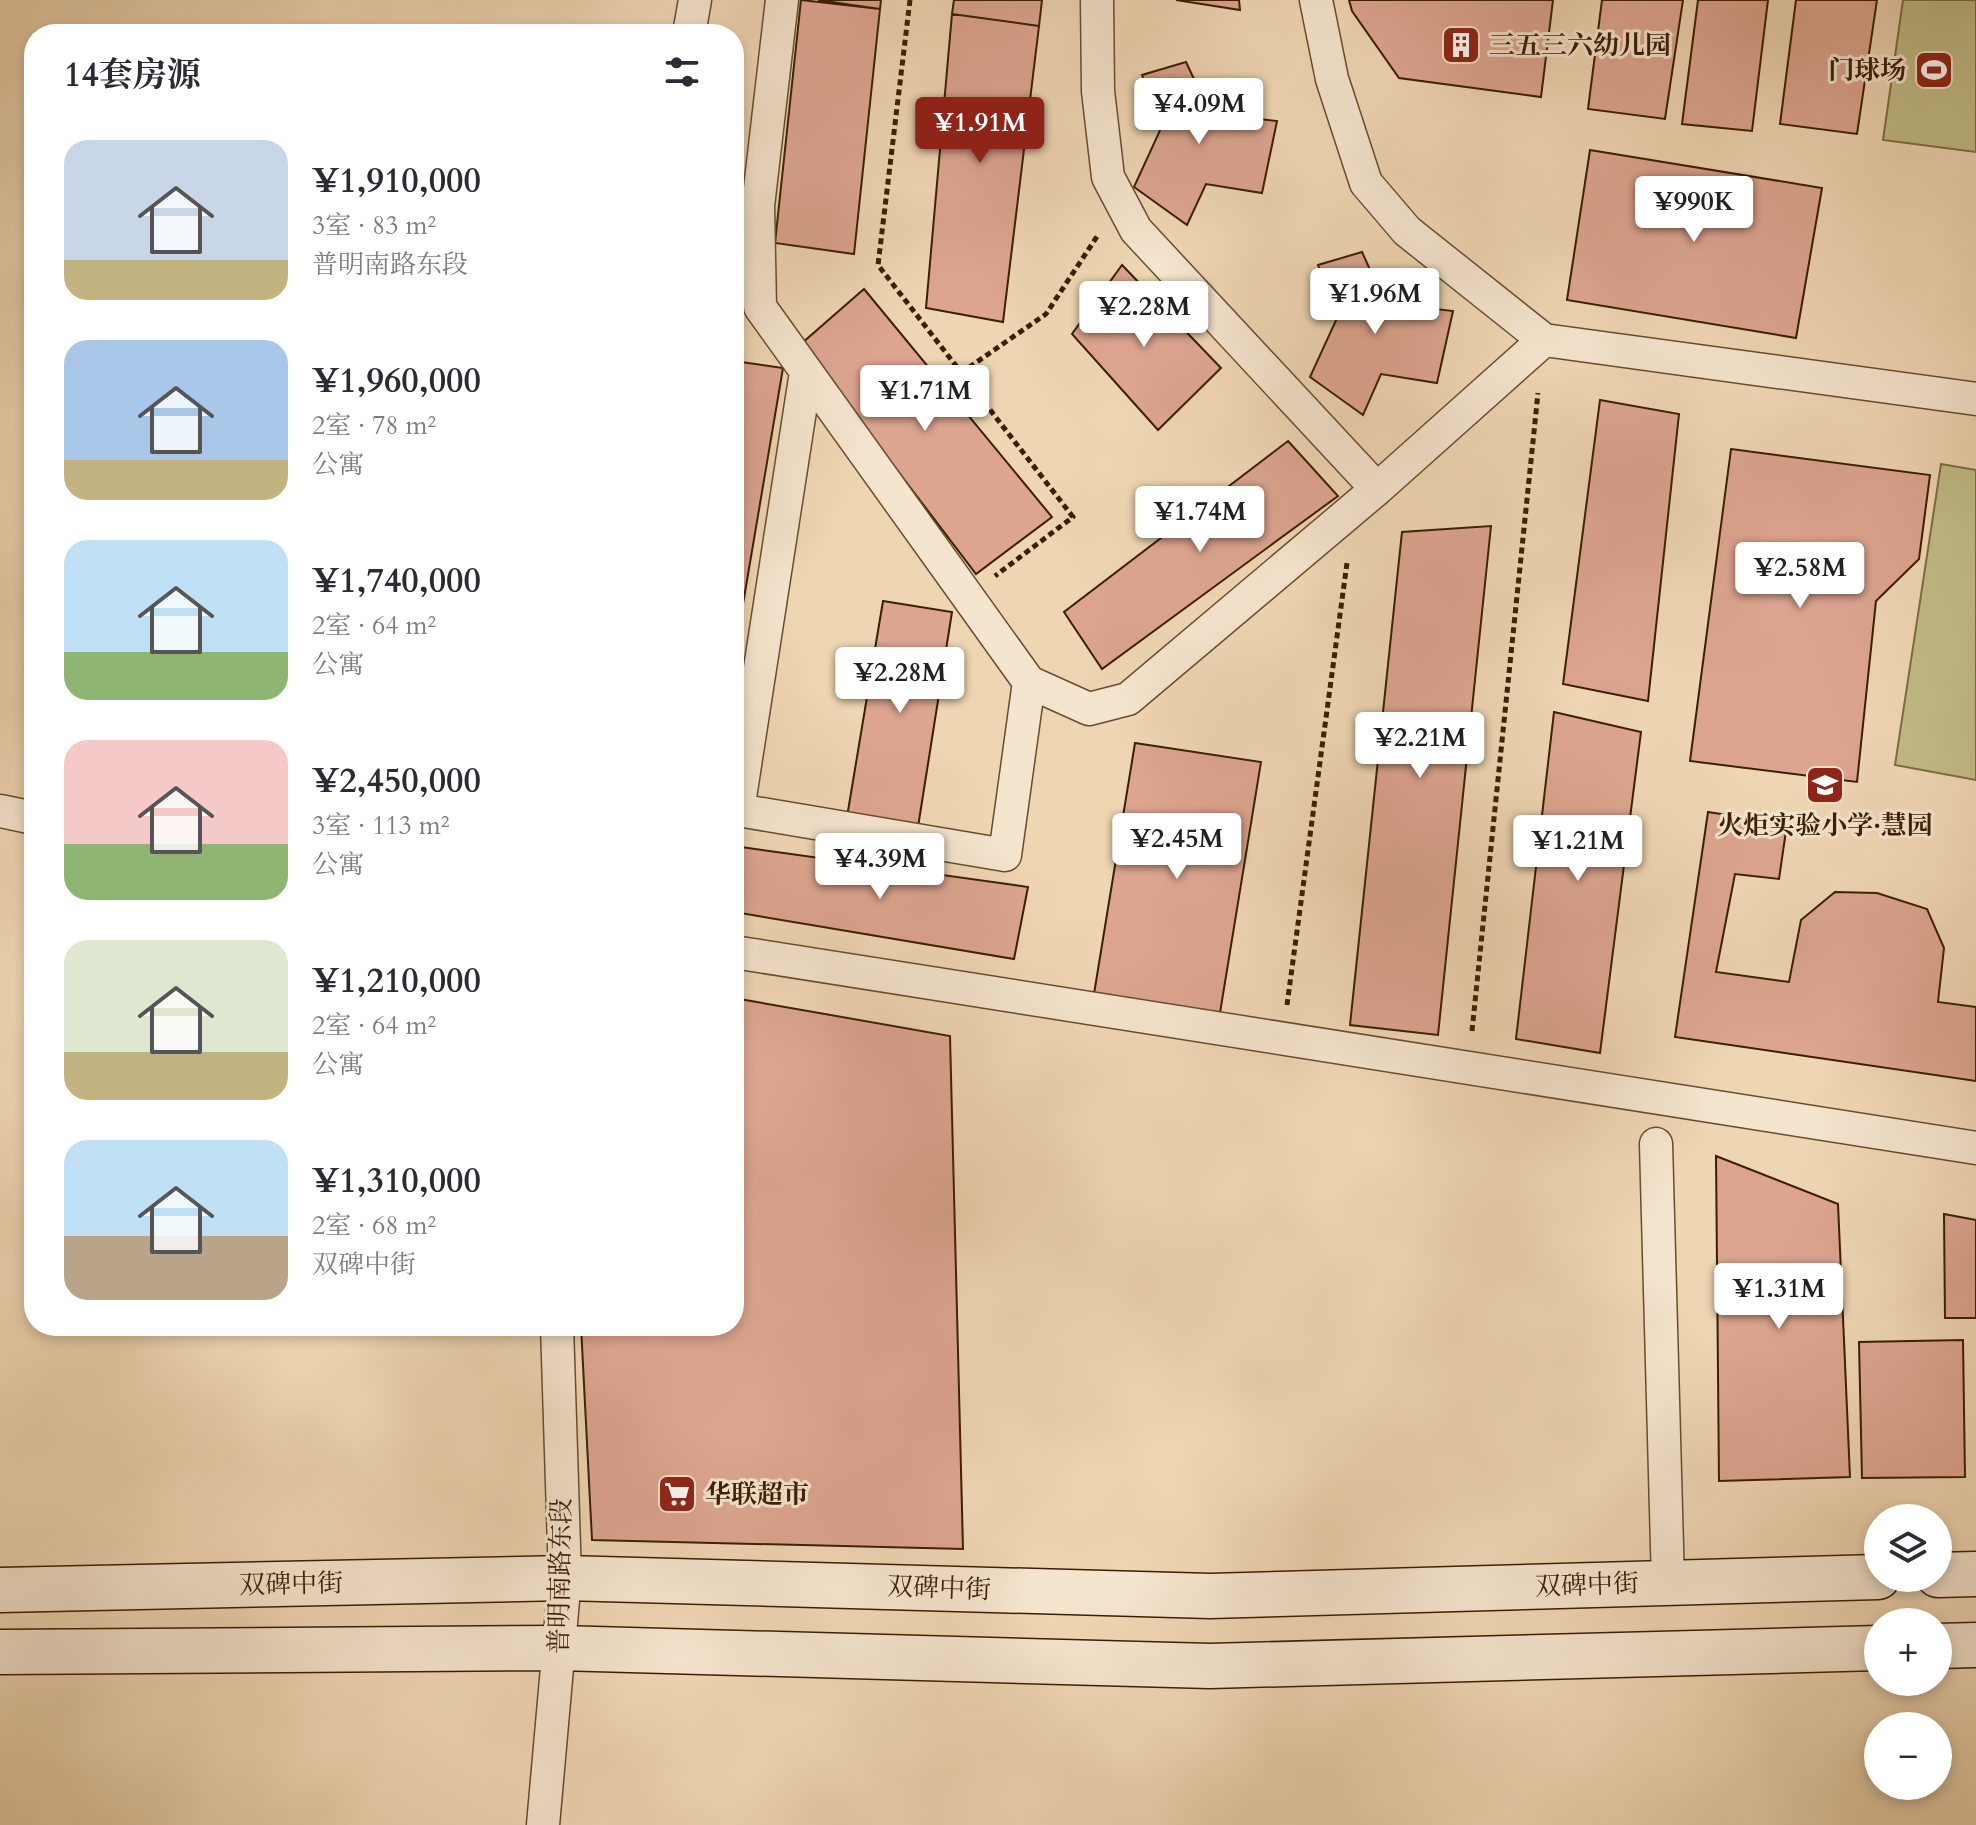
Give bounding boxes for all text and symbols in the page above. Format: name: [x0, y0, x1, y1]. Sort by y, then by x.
building icon: 三五三六幼儿园: [1440, 24, 1482, 66]
place label: 三五三六幼儿园: [1489, 28, 1671, 63]
sports icon: 门球场: [1913, 49, 1955, 91]
icon: filters: [660, 50, 704, 94]
text: 14套房源: [64, 52, 201, 98]
place label: 门球场: [1828, 53, 1906, 88]
pin: ¥4.09M: [1134, 78, 1264, 146]
text: ¥4.09M: [1152, 86, 1246, 121]
pin: ¥1.91M: [915, 97, 1045, 165]
text: ¥1.91M: [933, 105, 1027, 140]
text: ¥1,910,000: [312, 158, 481, 204]
icon: home: [128, 172, 224, 268]
pin: ¥990K: [1638, 176, 1750, 244]
text: ¥990K: [1653, 184, 1735, 219]
text: 3室 · 83 m²: [312, 208, 436, 243]
text: 普明南路东段: [312, 247, 468, 282]
pin: ¥1.96M: [1310, 268, 1440, 336]
text: ¥1.96M: [1328, 276, 1422, 311]
pin: ¥2.28M: [1079, 281, 1209, 349]
text: ¥2.28M: [1097, 289, 1191, 324]
text: ¥1,960,000: [312, 358, 481, 404]
pin: ¥1.71M: [860, 365, 990, 433]
icon: home: [128, 372, 224, 468]
text: ¥1.71M: [878, 373, 972, 408]
text: 2室 · 78 m²: [312, 408, 436, 443]
text: 公寓: [312, 447, 364, 482]
pin: ¥1.74M: [1135, 486, 1265, 554]
text: ¥1.74M: [1153, 494, 1247, 529]
pin: ¥2.58M: [1735, 542, 1865, 610]
text: ¥2.58M: [1753, 550, 1847, 585]
text: ¥1,740,000: [312, 558, 481, 604]
icon: home: [128, 572, 224, 668]
text: 2室 · 64 m²: [312, 608, 436, 643]
text: 公寓: [312, 647, 364, 682]
pin: ¥2.28M: [835, 647, 965, 715]
text: ¥2.28M: [853, 655, 947, 690]
pin: ¥2.21M: [1355, 712, 1485, 780]
text: ¥2.21M: [1373, 720, 1467, 755]
text: ¥2,450,000: [312, 758, 481, 804]
school or university icon: 火炬实验小学·慧园: [1804, 764, 1846, 806]
icon: home: [128, 772, 224, 868]
text: 3室 · 113 m²: [312, 808, 450, 843]
place label: 火炬实验小学·慧园: [1717, 808, 1933, 843]
pin: ¥2.45M: [1112, 813, 1242, 881]
pin: ¥1.21M: [1513, 815, 1643, 883]
text: ¥2.45M: [1130, 821, 1224, 856]
text: ¥1.21M: [1531, 823, 1625, 858]
pin: ¥4.39M: [815, 833, 945, 901]
text: ¥4.39M: [833, 841, 927, 876]
text: 公寓: [312, 847, 364, 882]
text: ¥1,210,000: [312, 958, 481, 1004]
icon: home: [128, 972, 224, 1068]
text: 2室 · 64 m²: [312, 1008, 436, 1043]
text: 公寓: [312, 1047, 364, 1082]
text: ¥1,310,000: [312, 1158, 481, 1204]
icon: home: [128, 1172, 224, 1268]
text: 2室 · 68 m²: [312, 1208, 436, 1243]
text: 双碑中街: [312, 1247, 416, 1282]
pin: ¥1.31M: [1714, 1263, 1844, 1331]
text: ¥1.31M: [1732, 1271, 1826, 1306]
supermarket icon: 华联超市: [656, 1473, 698, 1515]
place label: 华联超市: [705, 1477, 809, 1512]
street label: 普明南路东段: [541, 1498, 579, 1654]
map controls: [1864, 1504, 1952, 1800]
button: layers: [1864, 1504, 1952, 1592]
street label: 双碑中街: [239, 1566, 343, 1602]
street label: 双碑中街: [1534, 1566, 1640, 1604]
street label: 双碑中街: [886, 1569, 992, 1607]
button: +: [1864, 1608, 1952, 1696]
button: −: [1864, 1712, 1952, 1800]

